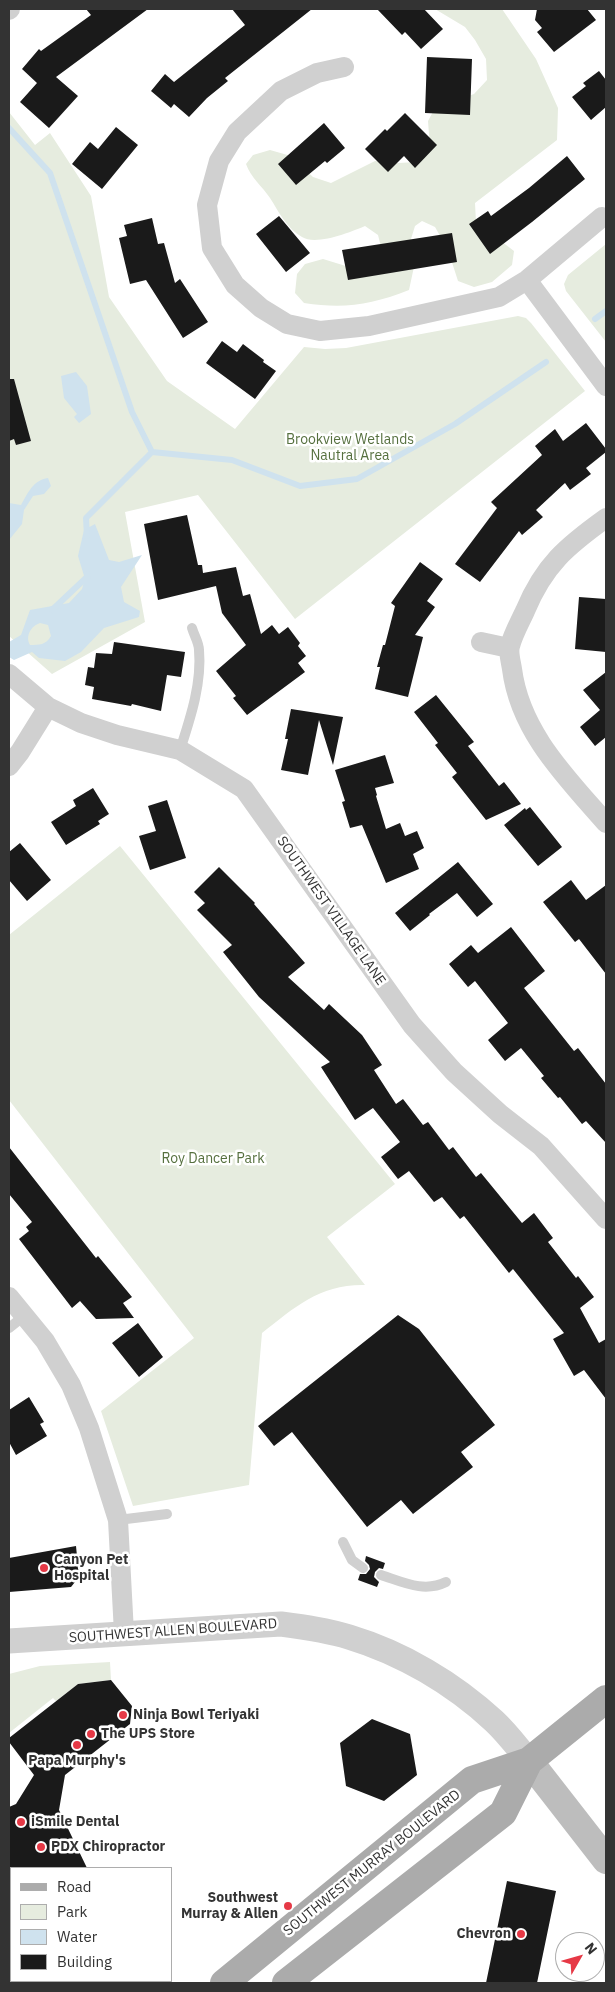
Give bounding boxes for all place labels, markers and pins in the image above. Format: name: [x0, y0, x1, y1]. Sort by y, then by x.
place label: Canyon Pet Hospital: [54, 1552, 128, 1584]
marker: Canyon Pet Hospital: [38, 1562, 50, 1574]
place label: Ninja Bowl Teriyaki: [133, 1707, 259, 1723]
marker: Ninja Bowl Teriyaki: [117, 1709, 129, 1721]
place label: The UPS Store: [101, 1726, 195, 1742]
marker: The UPS Store: [85, 1728, 97, 1740]
marker: Papa Murphy's: [71, 1739, 83, 1751]
place label: Papa Murphy's: [28, 1753, 126, 1769]
place label: iSmile Dental: [31, 1814, 119, 1830]
marker: iSmile Dental: [15, 1816, 27, 1828]
place label: PDX Chiropractor: [51, 1839, 165, 1855]
marker: PDX Chiropractor: [35, 1841, 47, 1853]
place label: Southwest Murray & Allen: [181, 1890, 278, 1922]
marker: Southwest Murray & Allen: [282, 1900, 294, 1912]
place label: Chevron: [456, 1926, 511, 1942]
marker: Chevron: [515, 1928, 527, 1940]

